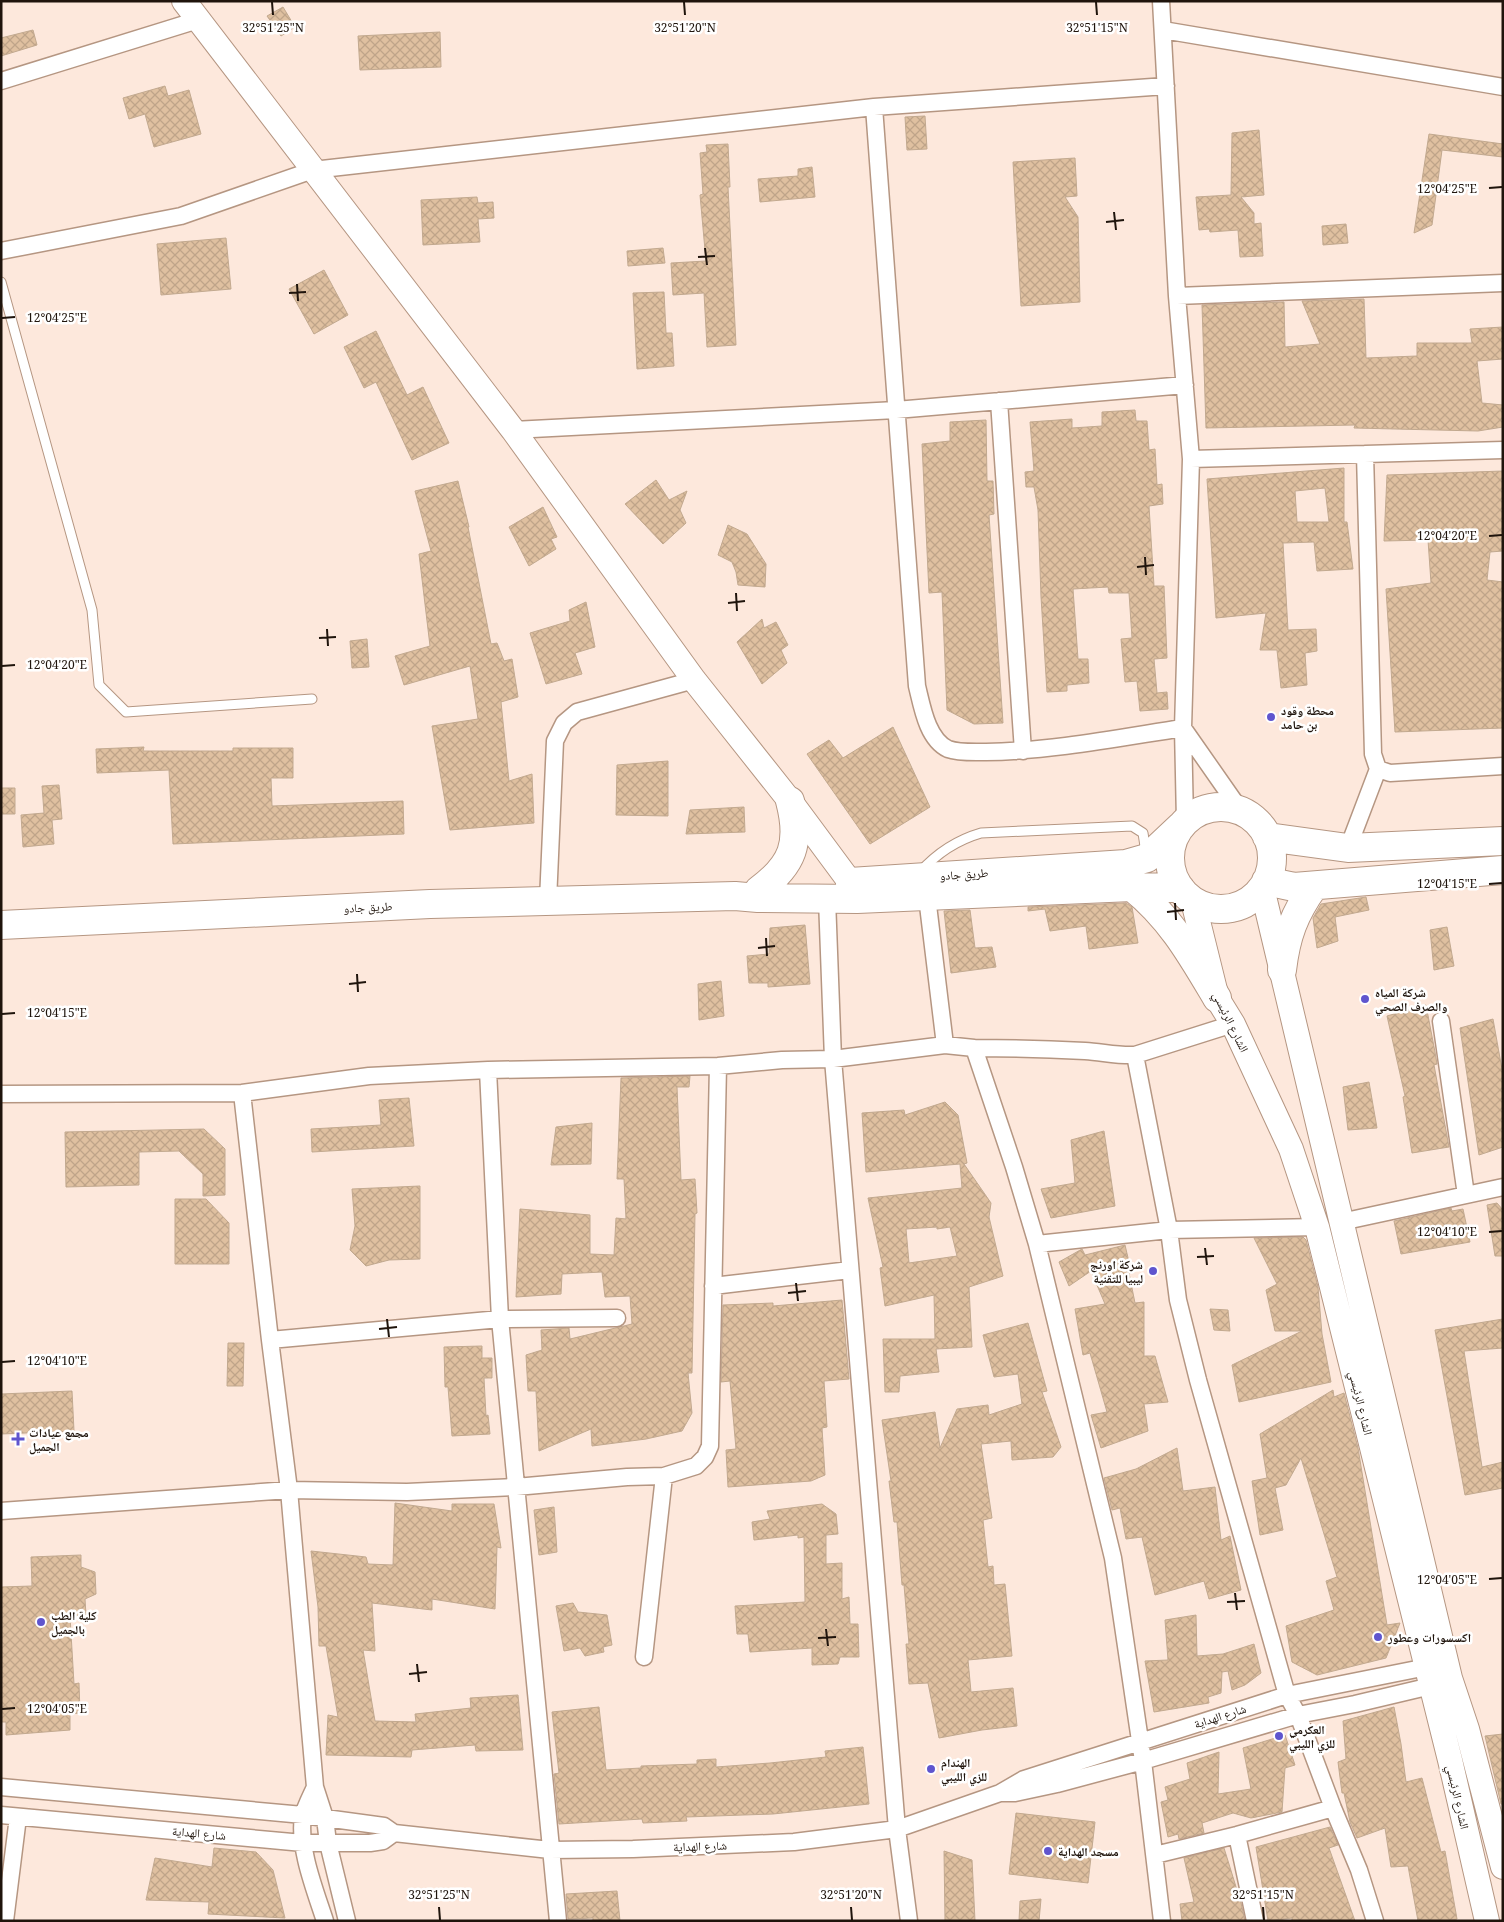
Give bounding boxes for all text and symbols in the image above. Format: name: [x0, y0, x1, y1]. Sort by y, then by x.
text: 32°51'25"N: [242, 19, 304, 36]
text: 32°51'20"N: [654, 19, 716, 36]
text: 32°51'15"N: [1066, 19, 1128, 36]
text: 12°04'25"E: [1417, 180, 1477, 197]
text: 12°04'25"E: [27, 309, 87, 326]
text: 12°04'20"E: [1417, 527, 1477, 544]
text: 12°04'20"E: [27, 656, 87, 673]
place label: محطة وقود بن حامد: [1281, 702, 1334, 733]
marker: محطة وقود بن حامد: [1265, 711, 1277, 723]
street label: طريق جادو: [939, 864, 989, 884]
text: 12°04'15"E: [1417, 875, 1477, 892]
street label: طريق جادو: [343, 897, 393, 917]
place label: شركة المياه والصرف الصحي: [1375, 984, 1448, 1016]
street label: الشارع الرئيسي: [1207, 989, 1253, 1056]
marker: شركة المياه والصرف الصحي: [1359, 993, 1371, 1005]
text: 12°04'15"E: [27, 1004, 87, 1021]
text: 12°04'10"E: [1417, 1223, 1477, 1240]
place label: شركة اورنج ليبيا للتقنية: [1090, 1256, 1143, 1287]
marker: شركة اورنج ليبيا للتقنية: [1147, 1265, 1159, 1277]
text: 12°04'10"E: [27, 1352, 87, 1369]
street label: الشارع الرئيسي: [1343, 1369, 1377, 1437]
place label: مجمع عيادات الجميل: [29, 1424, 89, 1455]
marker: مجمع عيادات الجميل: [11, 1432, 25, 1446]
text: 12°04'05"E: [1417, 1571, 1477, 1588]
place label: كلية الطب بالجميل: [51, 1607, 97, 1638]
marker: كلية الطب بالجميل: [35, 1616, 47, 1628]
place label: اكسسورات وعطور: [1387, 1629, 1471, 1646]
marker: اكسسورات وعطور: [1372, 1631, 1384, 1643]
text: 12°04'05"E: [27, 1700, 87, 1717]
street label: شارع الهداية: [1192, 1700, 1248, 1732]
place label: العكرمي للزي الليبي: [1289, 1721, 1335, 1753]
marker: العكرمي للزي الليبي: [1273, 1730, 1285, 1742]
place label: الهندام للزي الليبي: [941, 1754, 987, 1786]
marker: الهندام للزي الليبي: [925, 1763, 937, 1775]
street label: الشارع الرئيسي: [1440, 1763, 1474, 1831]
street label: شارع الهداية: [171, 1822, 227, 1844]
street label: شارع الهداية: [673, 1837, 727, 1855]
place label: مسجد الهداية: [1058, 1843, 1119, 1860]
marker: مسجد الهداية: [1042, 1845, 1054, 1857]
text: 32°51'25"N: [408, 1886, 470, 1903]
text: 32°51'20"N: [820, 1886, 882, 1903]
text: 32°51'15"N: [1232, 1886, 1294, 1903]

